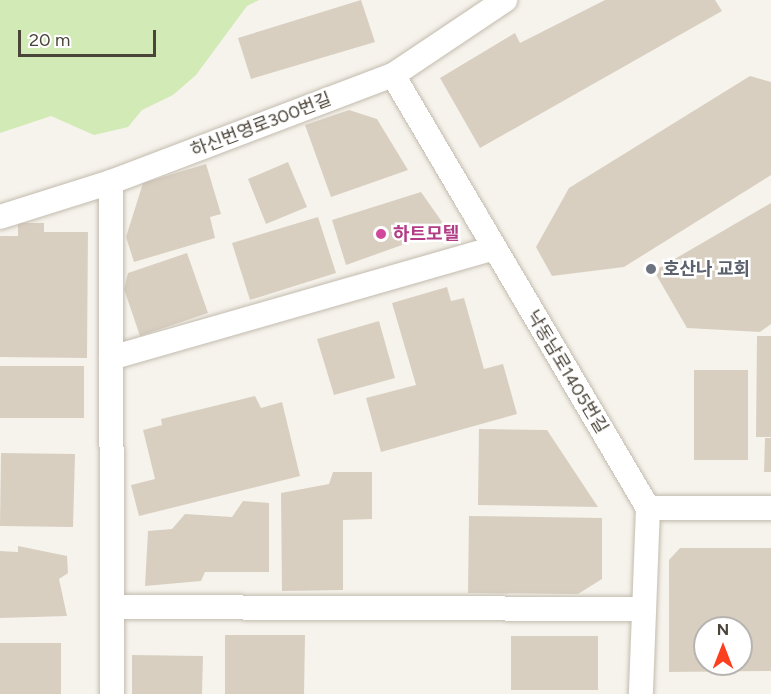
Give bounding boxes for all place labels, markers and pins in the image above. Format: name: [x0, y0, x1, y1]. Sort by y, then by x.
place label: 하트모텔: [393, 223, 459, 245]
marker: 하트모텔: [374, 227, 388, 241]
place label: 호산나 교회: [663, 258, 750, 280]
marker: 호산나 교회: [644, 262, 658, 276]

